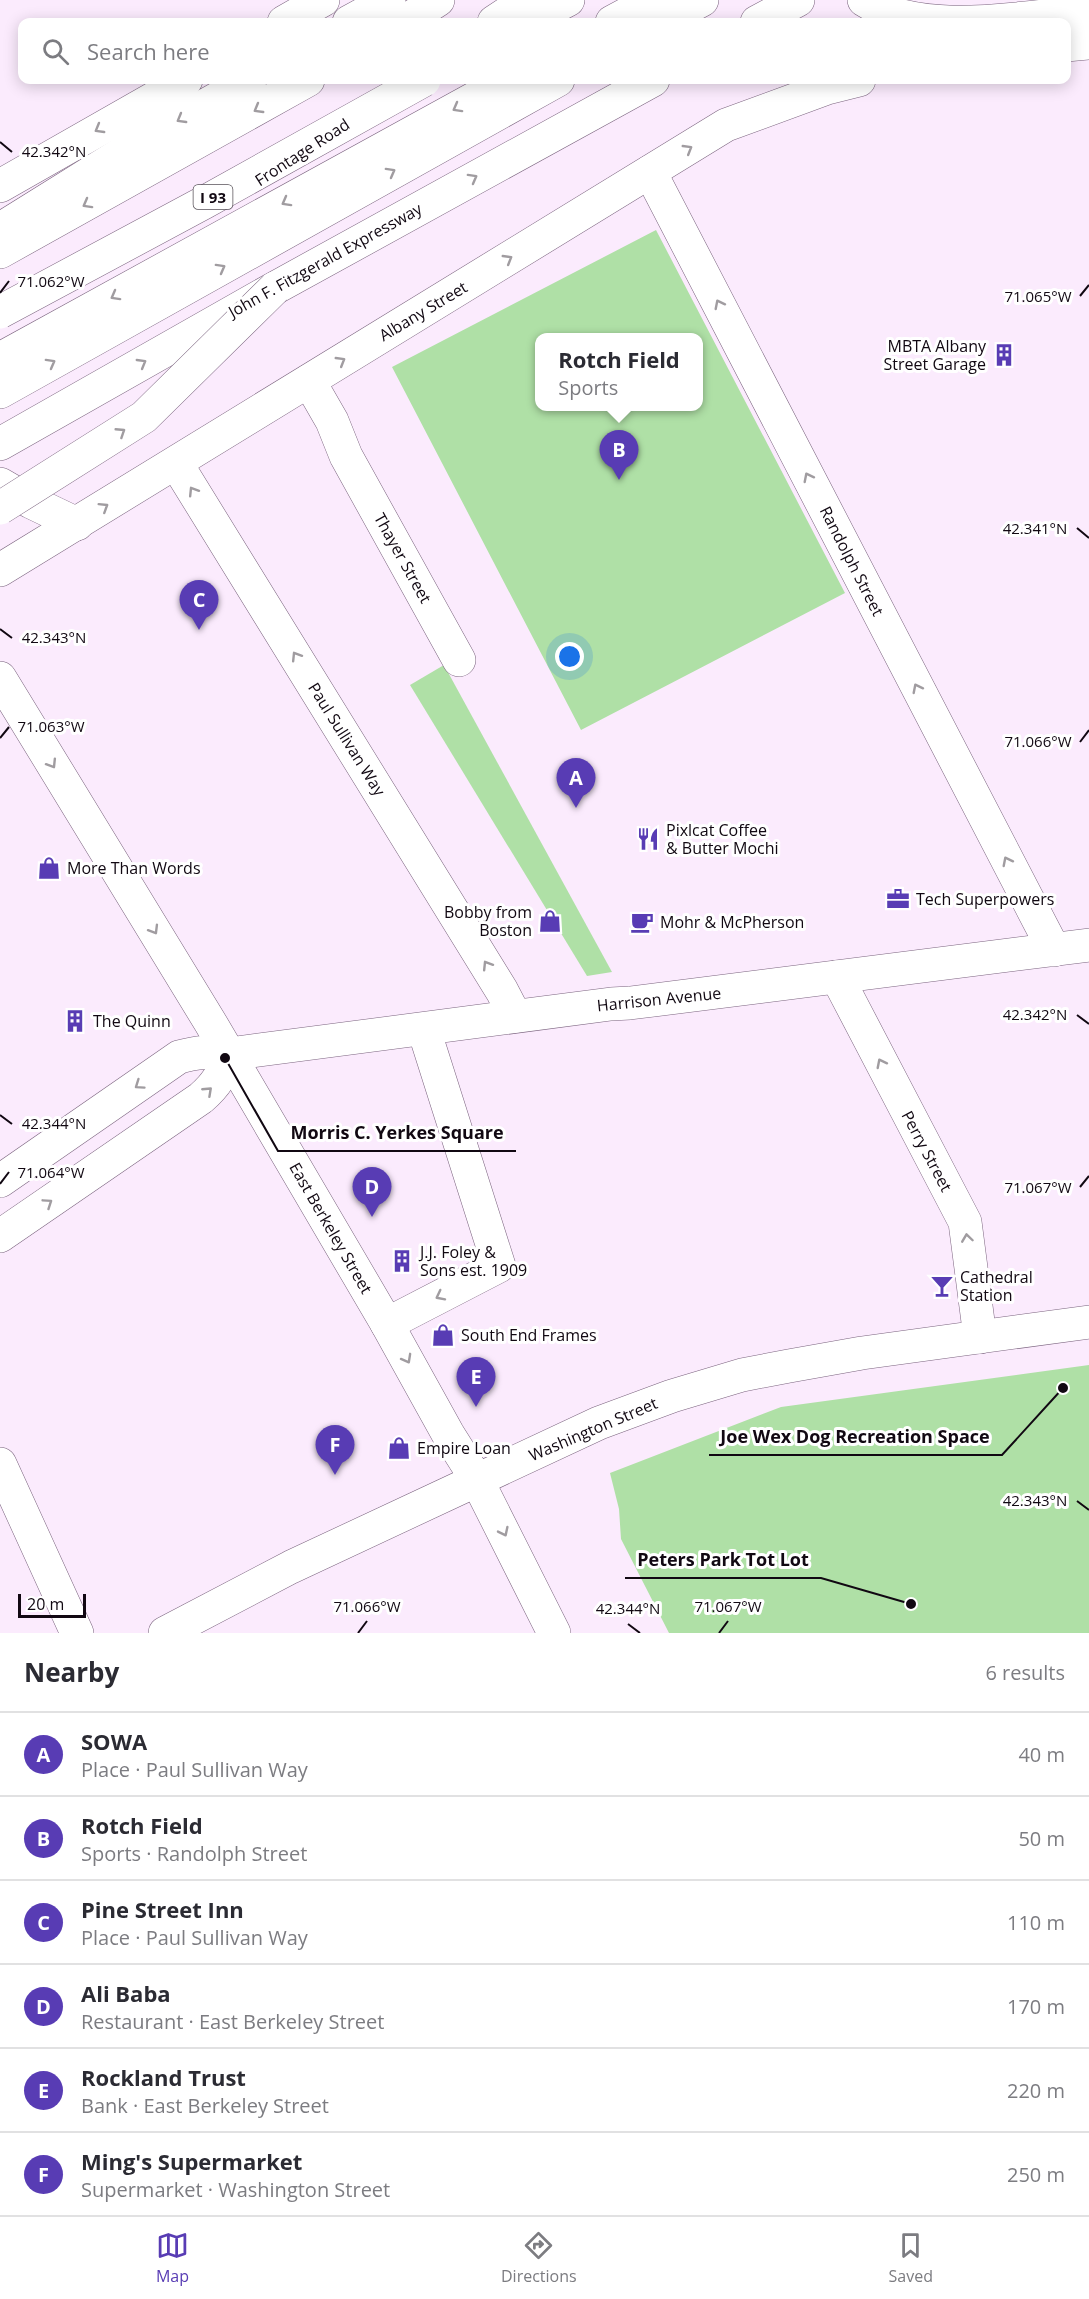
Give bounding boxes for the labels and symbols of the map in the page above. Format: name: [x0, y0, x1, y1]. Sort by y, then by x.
one-way arrow: [452, 101, 463, 112]
one-way arrow: [253, 102, 264, 113]
one-way arrow: [177, 112, 187, 123]
street label: Frontage Road: [250, 113, 354, 191]
one-way arrow: [95, 122, 105, 134]
text: 42.342°N: [22, 141, 86, 161]
one-way arrow: [682, 144, 692, 156]
one-way arrow: [385, 168, 395, 180]
one-way arrow: [467, 174, 477, 185]
road number: I 93: [194, 185, 232, 209]
one-way arrow: [281, 195, 292, 206]
one-way arrow: [83, 197, 93, 208]
street label: John F. Fitzgerald Expressway: [223, 197, 427, 323]
one-way arrow: [502, 255, 512, 267]
one-way arrow: [215, 263, 225, 275]
text: 71.062°W: [17, 271, 85, 291]
street label: Albany Street: [375, 276, 472, 346]
text: 71.065°W: [1004, 286, 1072, 306]
one-way arrow: [111, 288, 121, 300]
one-way arrow: [715, 300, 726, 310]
place label: MBTA Albany Street Garage: [884, 335, 987, 375]
building icon: MBTA Albany Street Garage: [991, 342, 1017, 368]
one-way arrow: [335, 356, 345, 368]
one-way arrow: [45, 359, 55, 370]
one-way arrow: [136, 359, 146, 370]
one-way arrow: [115, 428, 125, 440]
pin: B: [600, 430, 638, 480]
one-way arrow: [804, 472, 816, 483]
one-way arrow: [189, 487, 200, 498]
street label: Randolph Street: [815, 502, 889, 620]
one-way arrow: [98, 503, 108, 515]
street label: Thayer Street: [369, 509, 437, 607]
text: 42.341°N: [1003, 518, 1067, 538]
pin: C: [180, 580, 218, 630]
text: 42.343°N: [22, 627, 86, 647]
your location: [555, 642, 584, 671]
one-way arrow: [292, 652, 303, 663]
street label: Paul Sullivan Way: [303, 678, 391, 801]
one-way arrow: [913, 683, 925, 694]
text: 71.063°W: [17, 716, 85, 736]
text: 71.066°W: [1004, 731, 1072, 751]
one-way arrow: [45, 758, 57, 768]
pin: A: [556, 758, 596, 808]
place label: Pixlcat Coffee & Butter Mochi: [666, 819, 779, 859]
restaurant icon: Pixlcat Coffee & Butter Mochi: [635, 826, 661, 852]
shop icon: More Than Words: [36, 855, 62, 881]
one-way arrow: [1003, 856, 1014, 867]
place label: More Than Words: [67, 857, 201, 879]
office icon: Tech Superpowers: [885, 886, 911, 912]
place label: Tech Superpowers: [916, 888, 1054, 910]
place label: Bobby from Boston: [444, 901, 532, 941]
shop icon: Bobby from Boston: [537, 908, 563, 934]
cafe icon: Mohr & McPherson: [629, 909, 655, 935]
place label: Mohr & McPherson: [660, 911, 804, 933]
one-way arrow: [146, 924, 158, 934]
one-way arrow: [482, 961, 494, 971]
street label: Harrison Avenue: [596, 982, 722, 1016]
text: 42.342°N: [1003, 1004, 1067, 1024]
building icon: The Quinn: [62, 1008, 88, 1034]
place label: The Quinn: [93, 1010, 171, 1032]
one-way arrow: [877, 1058, 889, 1069]
one-way arrow: [134, 1078, 145, 1089]
one-way arrow: [201, 1087, 212, 1098]
street label: Perry Street: [897, 1107, 958, 1196]
text: 42.344°N: [22, 1113, 86, 1133]
callout: Morris C. Yerkes Square: [278, 1115, 516, 1151]
text: Morris C. Yerkes Square: [290, 1120, 504, 1144]
street label: East Berkeley Street: [284, 1158, 378, 1298]
text: 71.064°W: [17, 1162, 85, 1182]
pin: D: [352, 1168, 392, 1217]
text: 71.067°W: [1004, 1177, 1072, 1197]
one-way arrow: [42, 1199, 53, 1210]
one-way arrow: [961, 1233, 973, 1242]
place label: J.J. Foley & Sons est. 1909: [418, 1241, 527, 1281]
building icon: J.J. Foley & Sons est. 1909: [389, 1248, 415, 1274]
place label: Cathedral Station: [960, 1266, 1033, 1306]
bar icon: Cathedral Station: [929, 1273, 955, 1299]
one-way arrow: [435, 1289, 446, 1300]
shop icon: South End Frames: [430, 1322, 456, 1348]
place label: South End Frames: [461, 1324, 597, 1346]
one-way arrow: [400, 1353, 411, 1363]
pin: E: [456, 1358, 496, 1407]
street label: Washington Street: [525, 1392, 661, 1466]
callout: Joe Wex Dog Recreation Space: [709, 1419, 1002, 1455]
text: Joe Wex Dog Recreation Space: [718, 1424, 990, 1448]
pin: F: [316, 1426, 354, 1475]
shop icon: Empire Loan: [386, 1435, 412, 1461]
place label: Empire Loan: [417, 1437, 511, 1459]
text: 42.343°N: [1003, 1490, 1067, 1510]
one-way arrow: [497, 1526, 508, 1537]
callout: Peters Park Tot Lot: [625, 1542, 821, 1578]
text: Peters Park Tot Lot: [637, 1547, 809, 1571]
scale bar: [18, 1591, 86, 1618]
text: 71.066°W: [333, 1596, 401, 1616]
text: 71.067°W: [694, 1596, 762, 1616]
text: 42.344°N: [596, 1598, 660, 1618]

